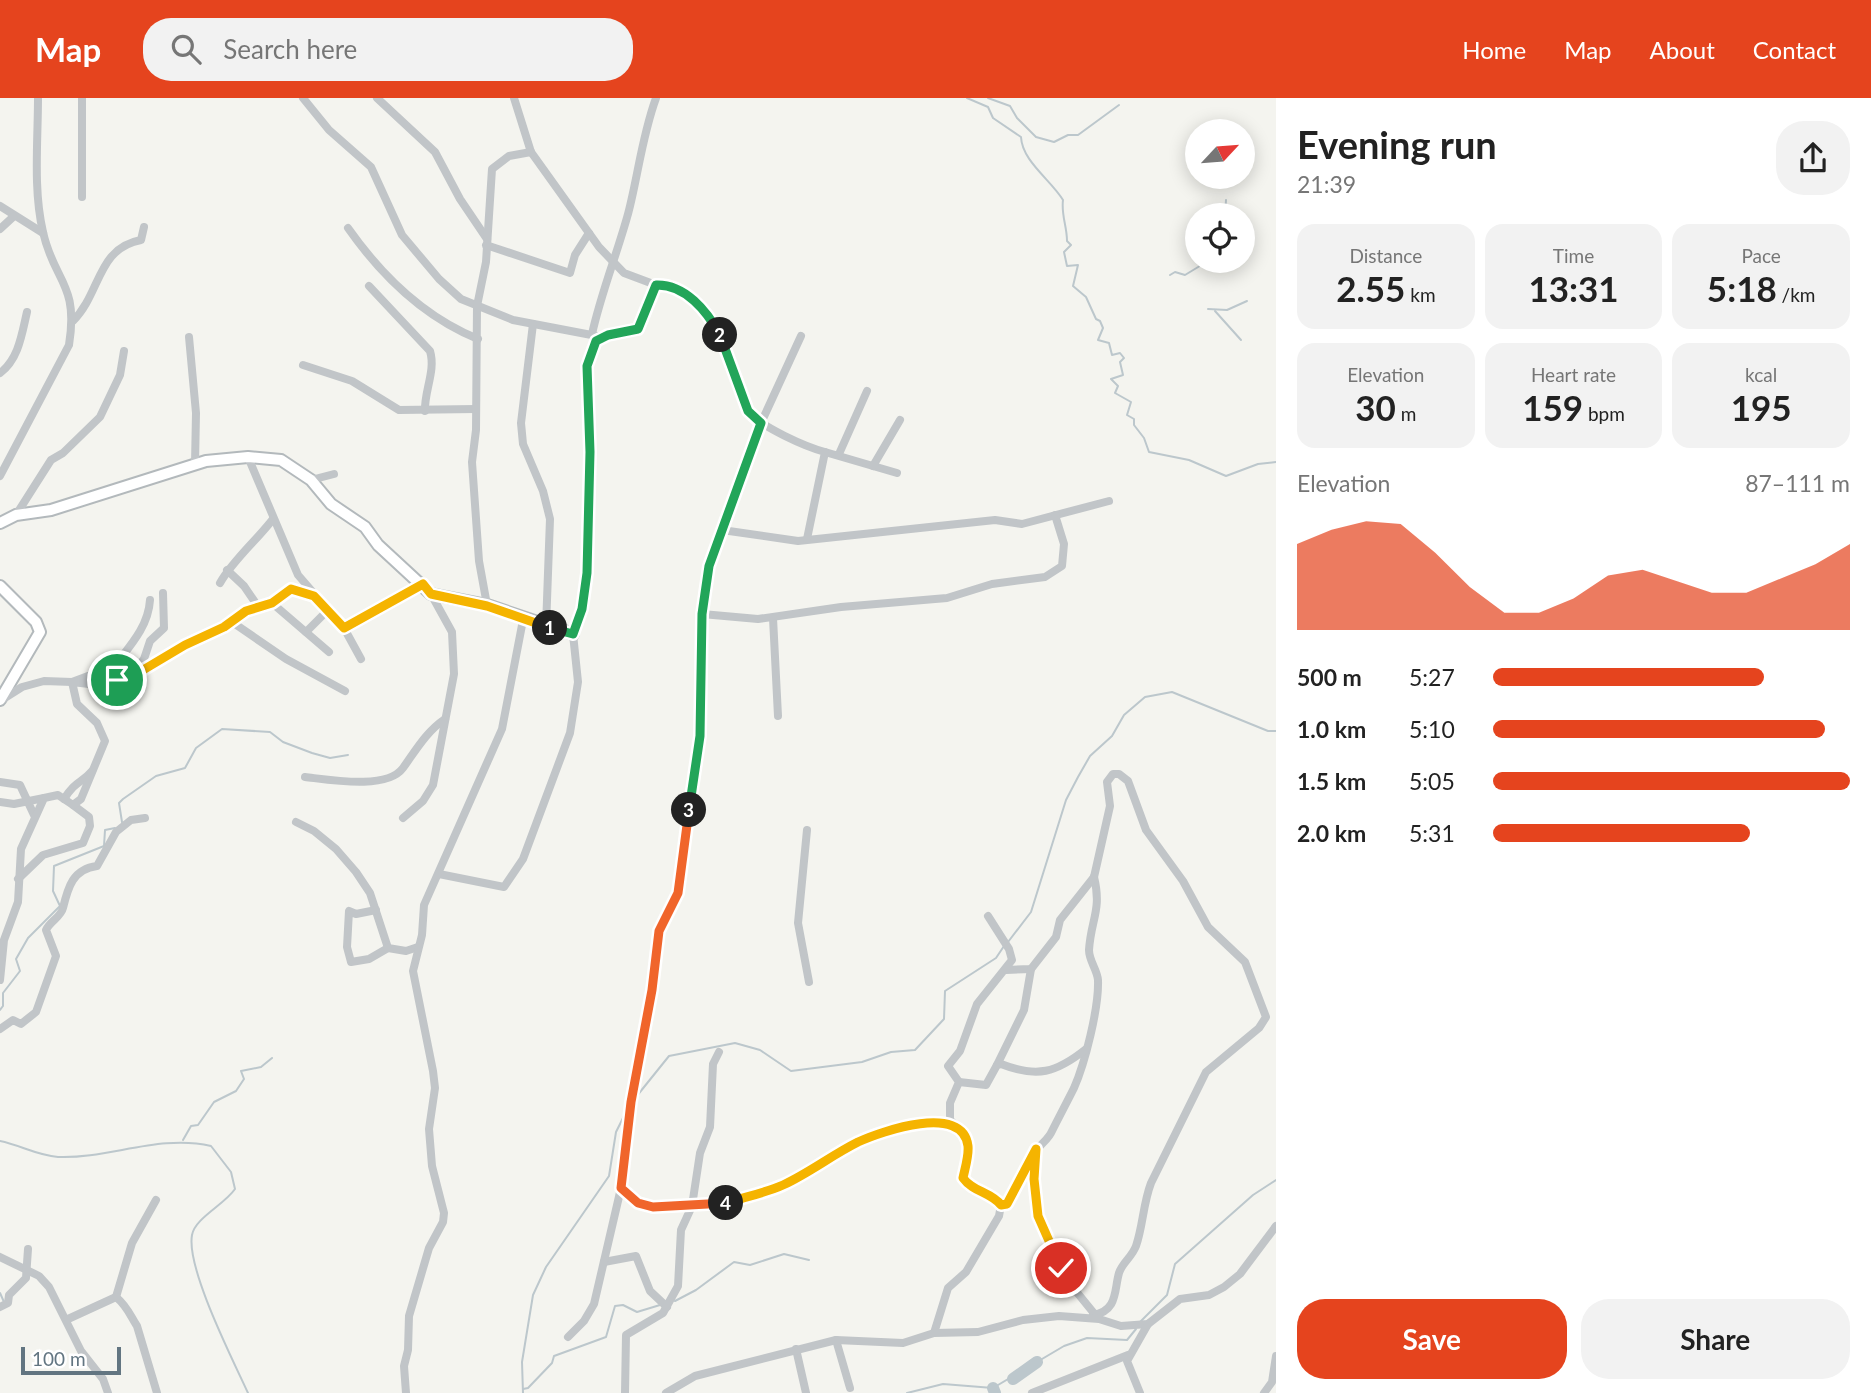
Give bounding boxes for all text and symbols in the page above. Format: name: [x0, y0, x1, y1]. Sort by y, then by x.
search box: [143, 18, 633, 81]
text: Map: [35, 29, 101, 69]
icon: search: [167, 30, 205, 68]
text: Search here: [223, 33, 357, 65]
text: Home: [1462, 35, 1526, 64]
text: Map: [1564, 35, 1612, 64]
text: About: [1650, 35, 1715, 64]
text: Contact: [1753, 35, 1836, 64]
north arrow: [1185, 119, 1255, 189]
map controls: [1185, 119, 1255, 273]
text: Evening run: [1297, 121, 1497, 167]
button: share: [1776, 121, 1850, 195]
text: 21:39: [1297, 170, 1356, 198]
button: locate: [1185, 203, 1255, 273]
text: Distance: [1349, 244, 1422, 267]
text: Time: [1553, 244, 1594, 267]
text: Pace: [1741, 244, 1781, 267]
text: 2.55: [1336, 267, 1405, 309]
text: 13:31: [1528, 267, 1619, 309]
text: 5:18: [1707, 267, 1777, 309]
text: km: [1405, 283, 1436, 306]
text: /km: [1777, 283, 1815, 306]
pin: 2: [702, 317, 738, 352]
text: 2: [714, 323, 725, 346]
text: Elevation: [1347, 363, 1424, 386]
text: Heart rate: [1531, 363, 1616, 386]
text: kcal: [1745, 363, 1777, 386]
text: 30: [1355, 386, 1396, 428]
text: 159: [1522, 386, 1583, 428]
text: 195: [1731, 386, 1792, 428]
text: m: [1396, 402, 1416, 425]
text: bpm: [1583, 402, 1625, 425]
text: Elevation: [1297, 469, 1390, 497]
text: 87–111 m: [1745, 469, 1850, 497]
pin: 1: [532, 610, 568, 646]
text: 1: [544, 616, 555, 639]
pin: [87, 650, 147, 710]
icon: arrive: [98, 661, 136, 699]
text: 500 m: [1297, 663, 1362, 691]
text: 5:27: [1409, 663, 1455, 691]
text: 1.0 km: [1297, 715, 1366, 743]
text: 5:10: [1409, 715, 1455, 743]
text: 1.5 km: [1297, 767, 1366, 795]
text: 5:05: [1409, 767, 1455, 795]
pin: 3: [672, 792, 706, 828]
text: 3: [683, 798, 694, 821]
text: 2.0 km: [1297, 819, 1366, 847]
text: 5:31: [1409, 819, 1455, 847]
pin: 4: [708, 1186, 744, 1220]
text: 4: [720, 1191, 731, 1214]
pin: [1031, 1238, 1091, 1298]
icon: check: [1042, 1249, 1080, 1287]
button: Save: [1297, 1299, 1567, 1379]
button: Share: [1581, 1299, 1850, 1379]
scale bar: [21, 1344, 121, 1376]
text: 100 m: [32, 1347, 86, 1370]

